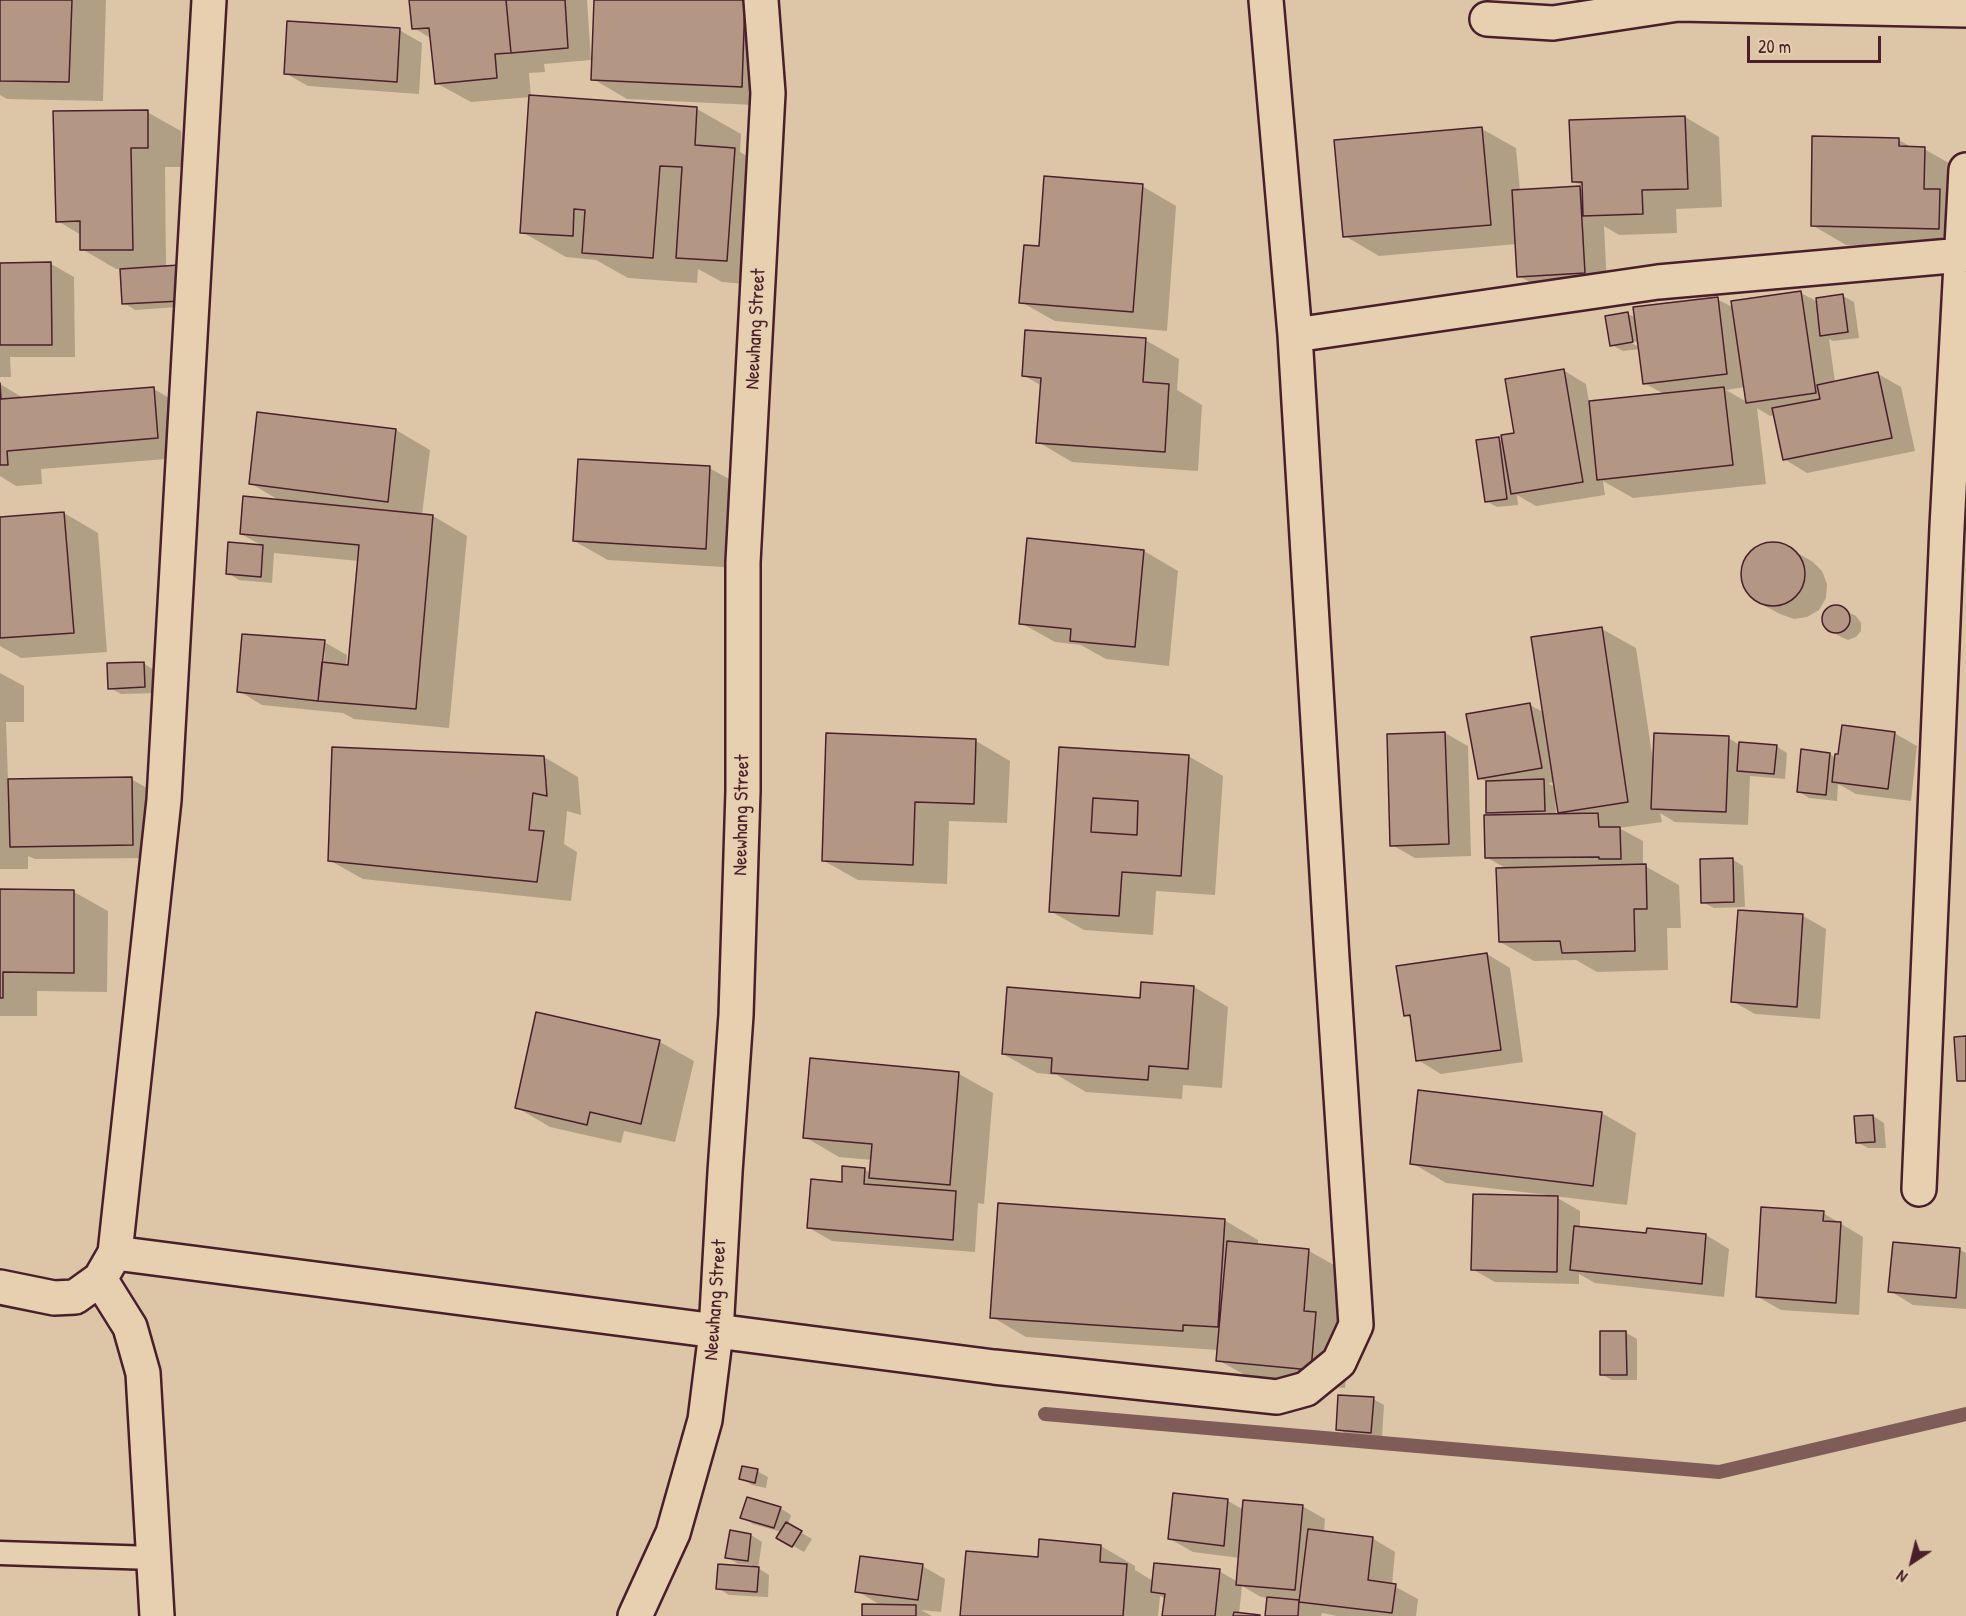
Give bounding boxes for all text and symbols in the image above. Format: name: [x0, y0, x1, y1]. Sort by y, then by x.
scale bar: [1750, 24, 1884, 62]
text: 20 m: [1758, 34, 1791, 59]
street label: Neewhang Street: [741, 268, 771, 390]
street label: Neewhang Street: [729, 754, 755, 876]
street label: Neewhang Street: [700, 1239, 732, 1361]
north arrow: [1882, 1532, 1942, 1592]
text: N: [1892, 1565, 1911, 1588]

